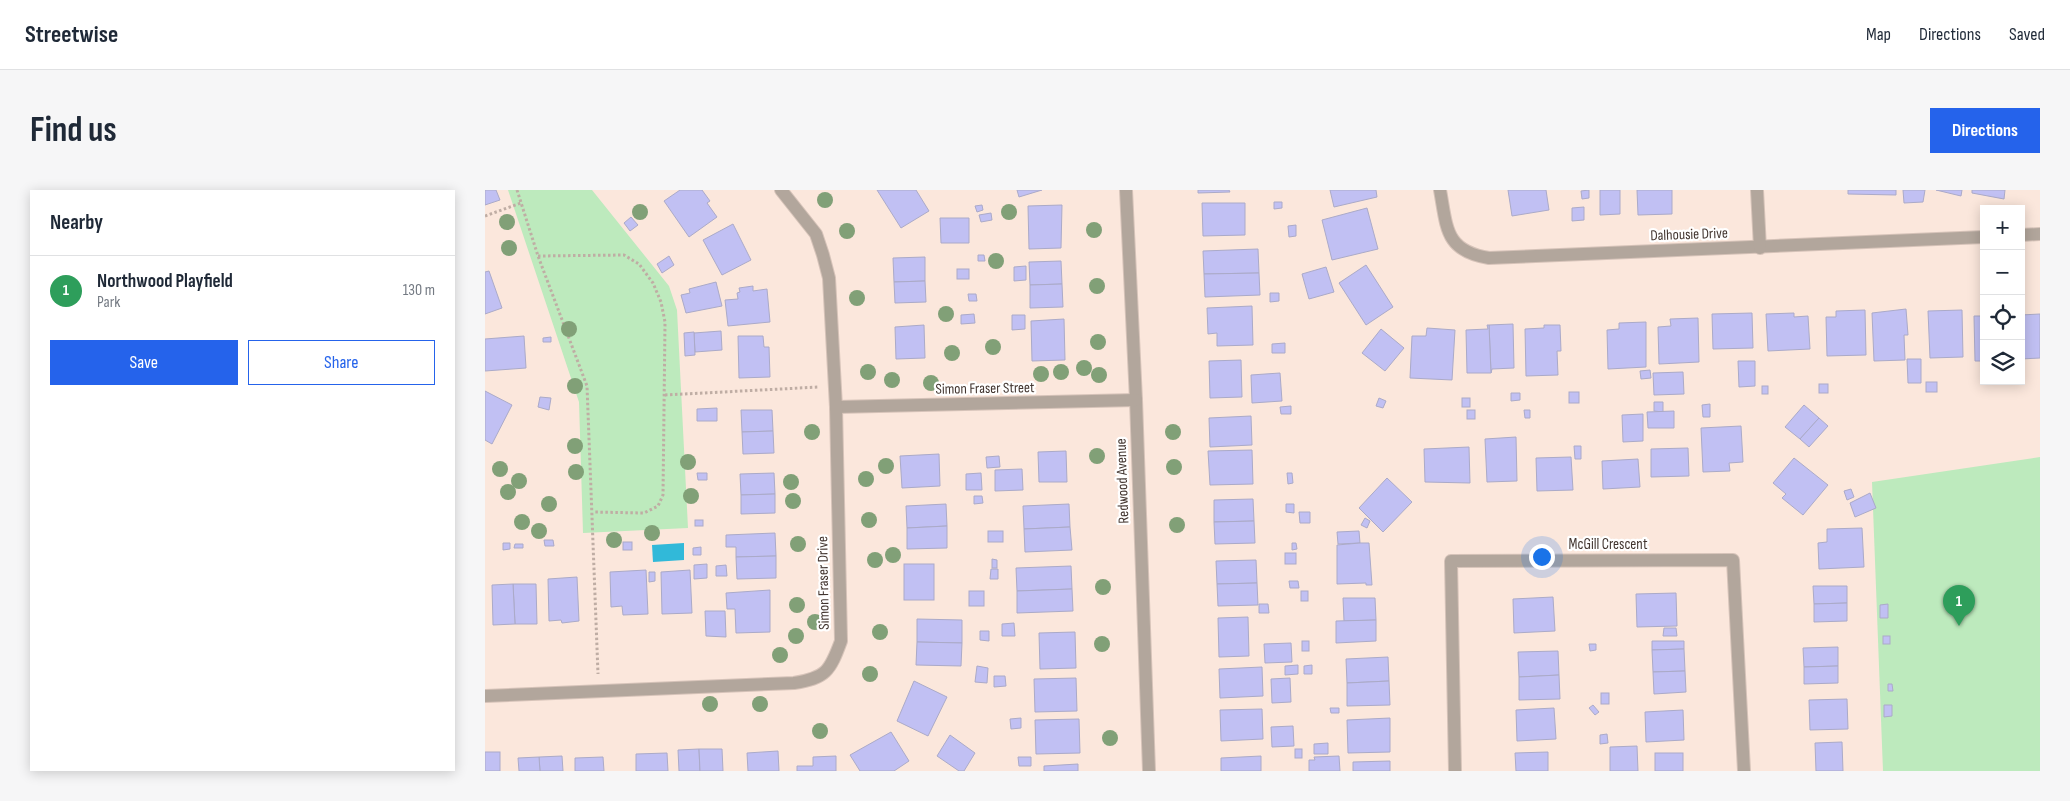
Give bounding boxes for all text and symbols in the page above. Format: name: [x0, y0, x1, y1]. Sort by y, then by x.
text: Streetwise: [25, 20, 118, 49]
text: Map: [1866, 24, 1891, 45]
text: Directions: [1919, 24, 1981, 45]
text: Saved: [2009, 24, 2045, 45]
button: Directions: [1930, 108, 2040, 153]
text: Find us: [30, 109, 117, 152]
map controls: [1980, 205, 2025, 385]
button: +: [1980, 205, 2025, 250]
text: Nearby: [50, 210, 103, 235]
street label: Dalhousie Drive: [1650, 224, 1728, 245]
button: −: [1980, 250, 2025, 295]
text: Northwood Playfield: [97, 270, 233, 293]
text: 1: [63, 281, 69, 300]
text: 130 m: [403, 281, 435, 300]
text: Park: [97, 293, 120, 312]
button: locate: [1980, 295, 2025, 340]
button: Save: [50, 340, 238, 385]
button: Share: [248, 340, 435, 385]
button: layers: [1980, 340, 2025, 385]
street label: Simon Fraser Street: [935, 378, 1035, 399]
street label: Redwood Avenue: [1112, 438, 1133, 524]
street label: McGill Crescent: [1569, 535, 1648, 554]
street label: Simon Fraser Drive: [813, 536, 834, 630]
your location: [1529, 544, 1555, 570]
pin: 1: [1943, 585, 1975, 626]

